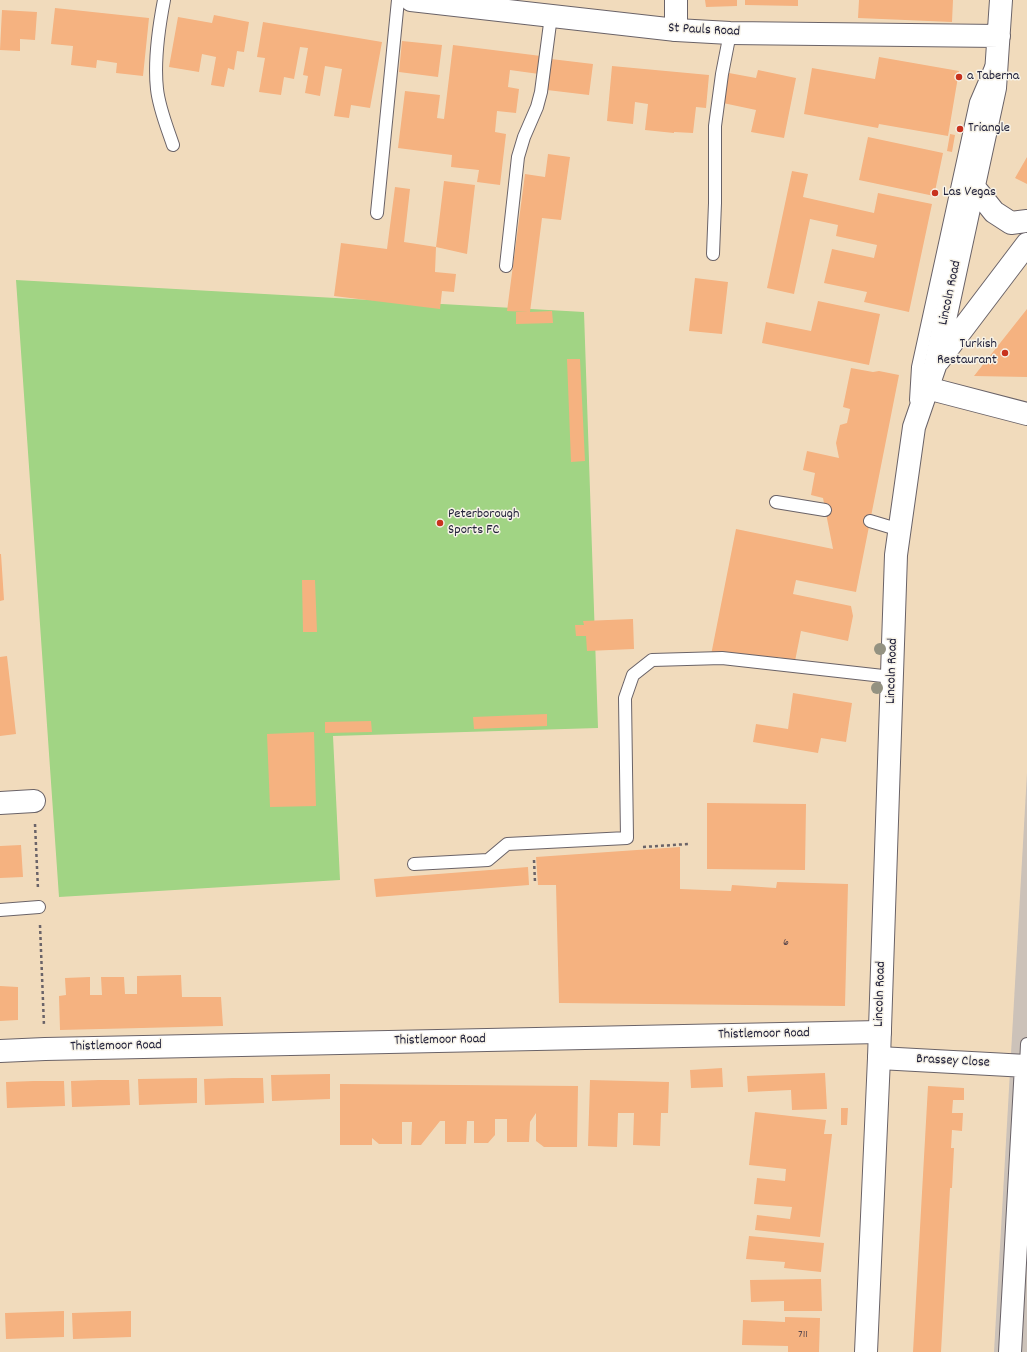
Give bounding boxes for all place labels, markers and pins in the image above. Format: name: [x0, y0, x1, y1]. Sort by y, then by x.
place label: a Taberna: [967, 69, 1019, 85]
marker: a Taberna: [954, 72, 964, 82]
place label: Triangle: [968, 121, 1010, 137]
marker: Triangle: [955, 124, 965, 134]
place label: Las Vegas: [943, 185, 996, 201]
marker: Las Vegas: [930, 188, 940, 198]
place label: Turkish Restaurant: [937, 337, 997, 370]
marker: Turkish Restaurant: [1000, 348, 1010, 358]
place label: Peterborough Sports FC: [448, 507, 519, 540]
marker: Peterborough Sports FC: [435, 518, 445, 528]

